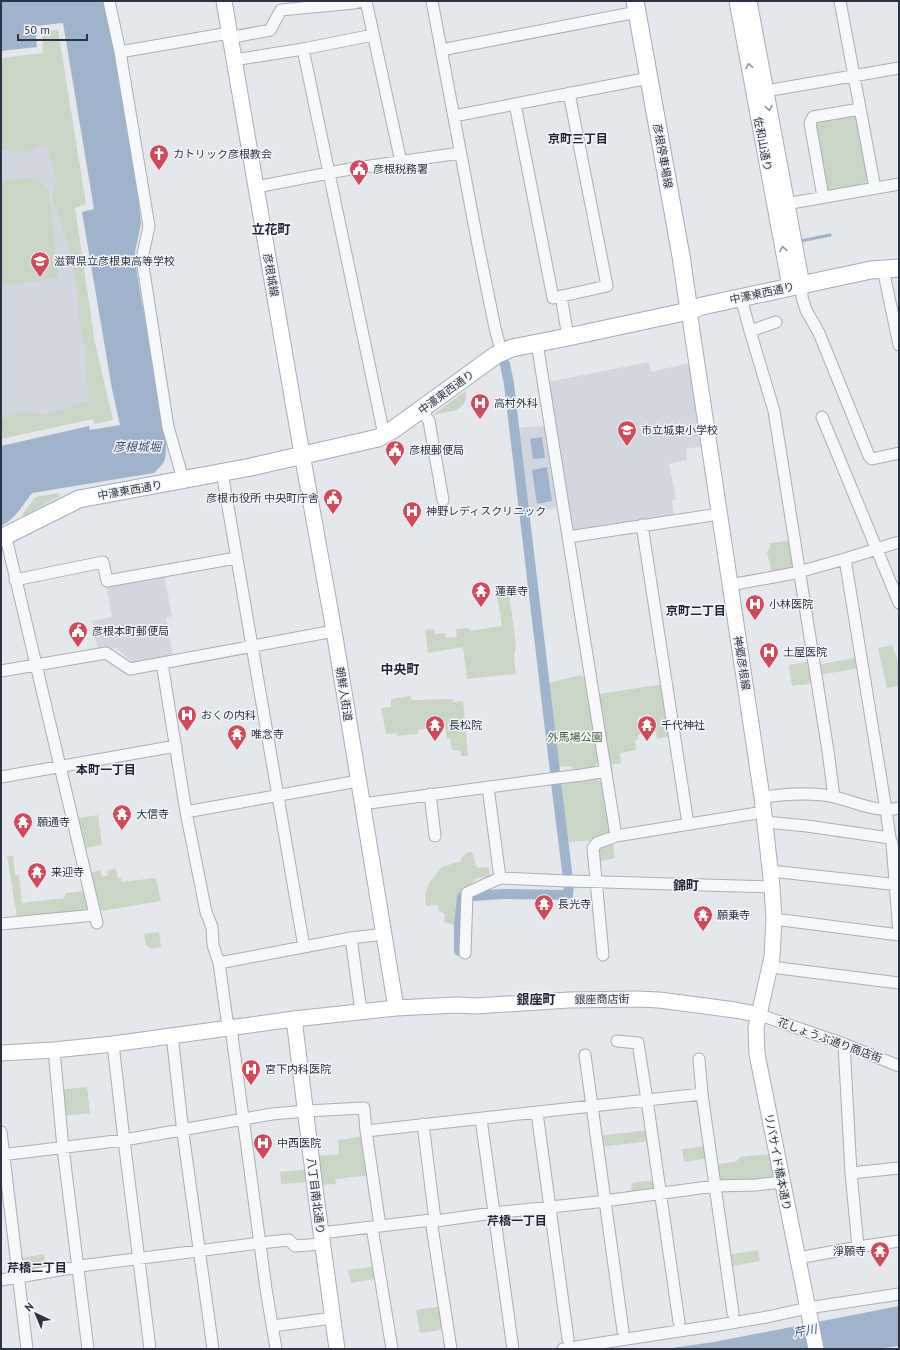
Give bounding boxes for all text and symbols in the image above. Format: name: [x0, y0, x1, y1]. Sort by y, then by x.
scale bar: [18, 16, 87, 42]
text: 50 m: [24, 22, 50, 37]
one-way arrow: [745, 63, 753, 69]
one-way arrow: [764, 105, 773, 111]
street label: 佐和山通り: [751, 116, 775, 172]
street label: 彦根停車場線: [650, 122, 676, 190]
district label: 京町三丁目: [548, 131, 608, 146]
church icon: カトリック彦根教会: [148, 143, 170, 171]
place label: カトリック彦根教会: [173, 147, 272, 161]
public building icon: 彦根税務署: [348, 158, 370, 186]
place label: 彦根税務署: [373, 162, 428, 176]
district label: 立花町: [251, 221, 291, 238]
one-way arrow: [779, 246, 788, 252]
school or university icon: 滋賀県立彦根東高等学校: [29, 250, 51, 278]
street label: 彦根城線: [260, 252, 282, 298]
place label: 滋賀県立彦根東高等学校: [54, 254, 175, 268]
street label: 中濠東西通り: [728, 279, 796, 307]
street label: 中濠東西通り: [415, 367, 477, 417]
hospital icon: 高村外科: [469, 392, 491, 420]
place label: 高村外科: [494, 396, 538, 410]
school or university icon: 市立城東小学校: [616, 419, 638, 447]
place label: 市立城東小学校: [641, 423, 718, 437]
water label: 彦根城堀: [113, 439, 163, 454]
public building icon: 彦根郵便局: [384, 439, 406, 467]
place label: 彦根郵便局: [409, 443, 464, 457]
street label: 中濠東西通り: [96, 477, 164, 503]
public building icon: 彦根市役所 中央町庁舎: [322, 487, 344, 515]
place label: 彦根市役所 中央町庁舎: [206, 491, 319, 505]
hospital icon: 神野レディスクリニック: [401, 500, 423, 528]
place label: 神野レディスクリニック: [426, 504, 546, 518]
temple icon: 蓮華寺: [470, 580, 492, 608]
place label: 蓮華寺: [495, 584, 528, 598]
hospital icon: 小林医院: [744, 593, 766, 621]
place label: 小林医院: [769, 597, 813, 611]
district label: 京町二丁目: [666, 603, 726, 618]
public building icon: 彦根本町郵便局: [67, 620, 89, 648]
place label: 彦根本町郵便局: [92, 624, 169, 638]
street label: 神郷彦根線: [731, 635, 753, 691]
hospital icon: 土屋医院: [758, 641, 780, 669]
place label: 土屋医院: [783, 645, 827, 659]
district label: 中央町: [380, 661, 420, 678]
street label: 朝鮮人街道: [333, 666, 355, 722]
hospital icon: おくの内科: [176, 704, 198, 732]
place label: おくの内科: [201, 708, 256, 722]
temple icon: 長松院: [424, 714, 446, 742]
temple icon: 千代神社: [636, 714, 658, 742]
place label: 長松院: [449, 718, 482, 732]
place label: 千代神社: [661, 718, 705, 732]
temple icon: 唯念寺: [226, 723, 248, 751]
place label: 唯念寺: [251, 727, 284, 741]
park label: 外馬場公園: [548, 730, 603, 744]
district label: 本町一丁目: [76, 762, 136, 777]
temple icon: 大信寺: [111, 803, 133, 831]
place label: 大信寺: [136, 807, 169, 821]
temple icon: 願通寺: [12, 811, 34, 839]
place label: 願通寺: [37, 815, 70, 829]
temple icon: 来迎寺: [26, 861, 48, 889]
place label: 来迎寺: [51, 865, 84, 879]
district label: 錦町: [673, 877, 699, 894]
temple icon: 長光寺: [533, 893, 555, 921]
place label: 長光寺: [558, 897, 591, 911]
temple icon: 願乗寺: [692, 904, 714, 932]
place label: 願乗寺: [717, 908, 750, 922]
district label: 銀座町: [516, 991, 556, 1008]
street label: 銀座商店街: [574, 992, 630, 1006]
street label: 花しょうぶ通り商店街: [776, 1015, 884, 1065]
hospital icon: 宮下内科医院: [240, 1058, 262, 1086]
place label: 宮下内科医院: [265, 1062, 331, 1076]
street label: リバサイド橋本通り: [762, 1112, 794, 1212]
hospital icon: 中西医院: [252, 1132, 274, 1160]
place label: 中西医院: [277, 1136, 321, 1150]
street label: 八丁目南北通り: [304, 1157, 328, 1235]
district label: 芹橋一丁目: [487, 1213, 547, 1228]
temple icon: 淨願寺: [869, 1240, 891, 1268]
place label: 淨願寺: [833, 1244, 866, 1258]
district label: 芹橋二丁目: [7, 1260, 67, 1275]
north arrow: [16, 1294, 56, 1334]
text: N: [22, 1299, 37, 1314]
water label: 芹川: [792, 1320, 820, 1340]

